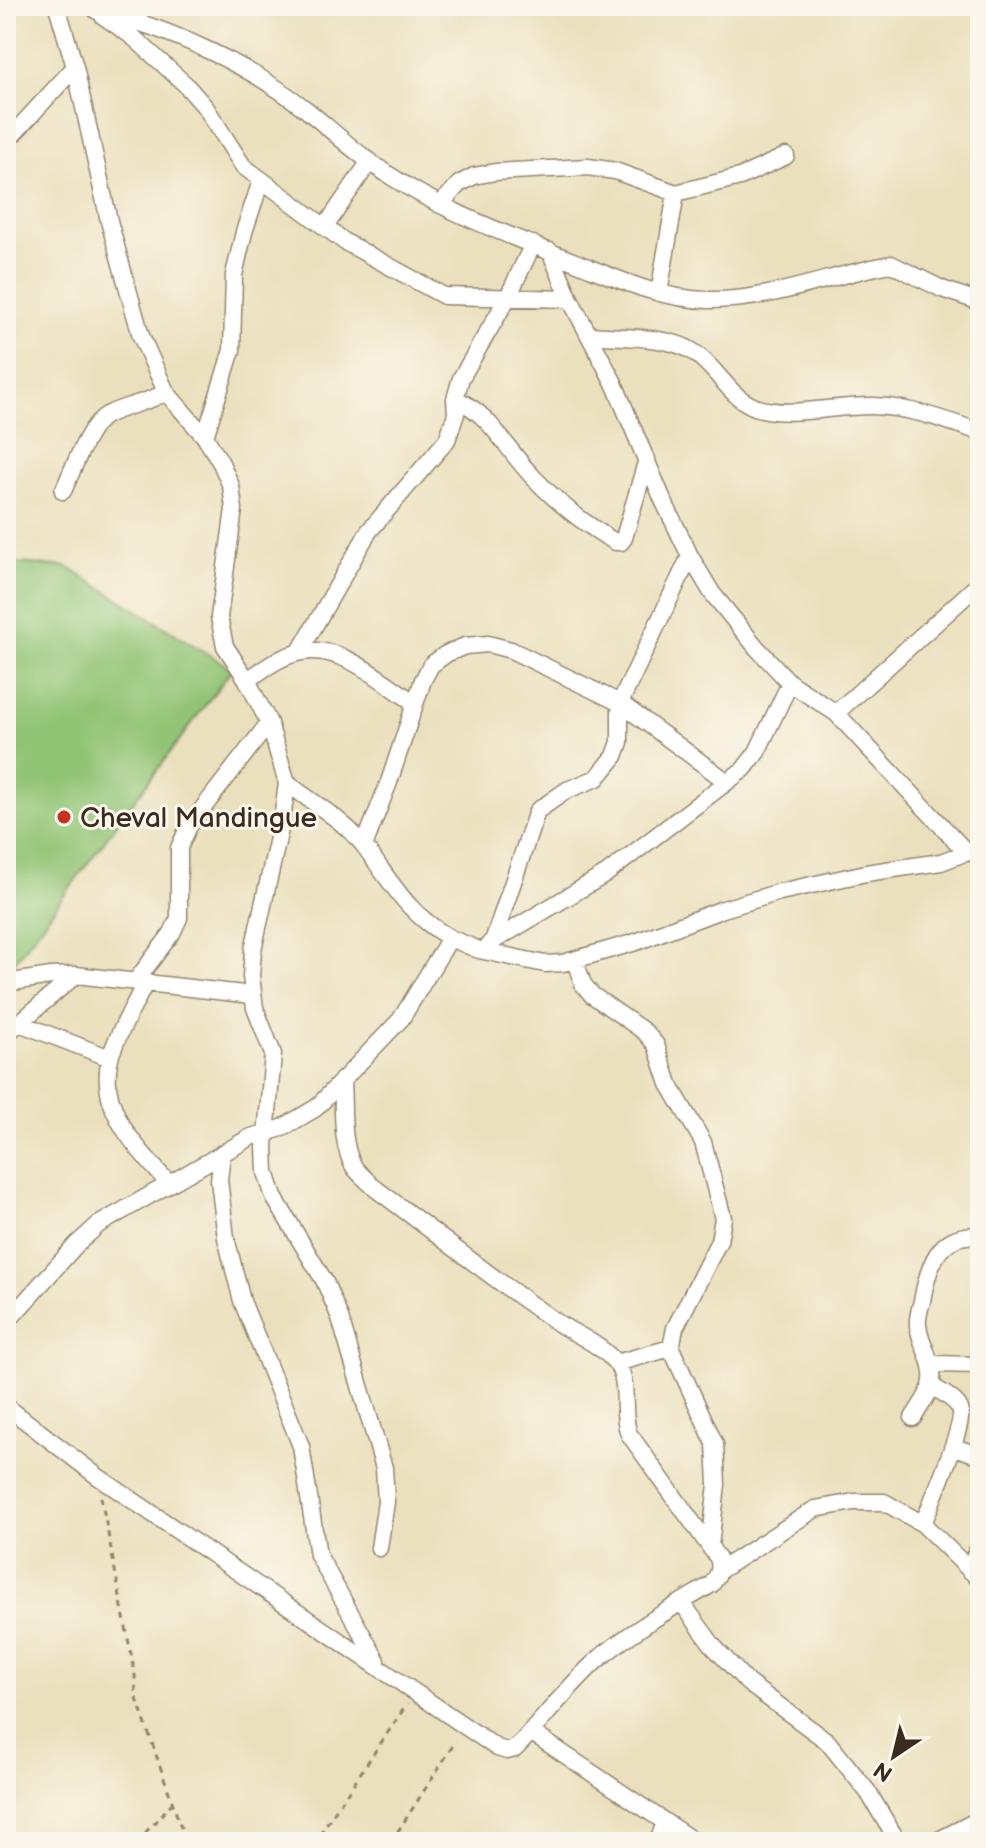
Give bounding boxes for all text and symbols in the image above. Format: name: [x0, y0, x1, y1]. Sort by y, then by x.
place label: Cheval Mandingue: [80, 802, 317, 835]
marker: Cheval Mandingue: [55, 808, 73, 826]
north arrow: [854, 1716, 934, 1796]
text: N: [869, 1755, 898, 1787]

